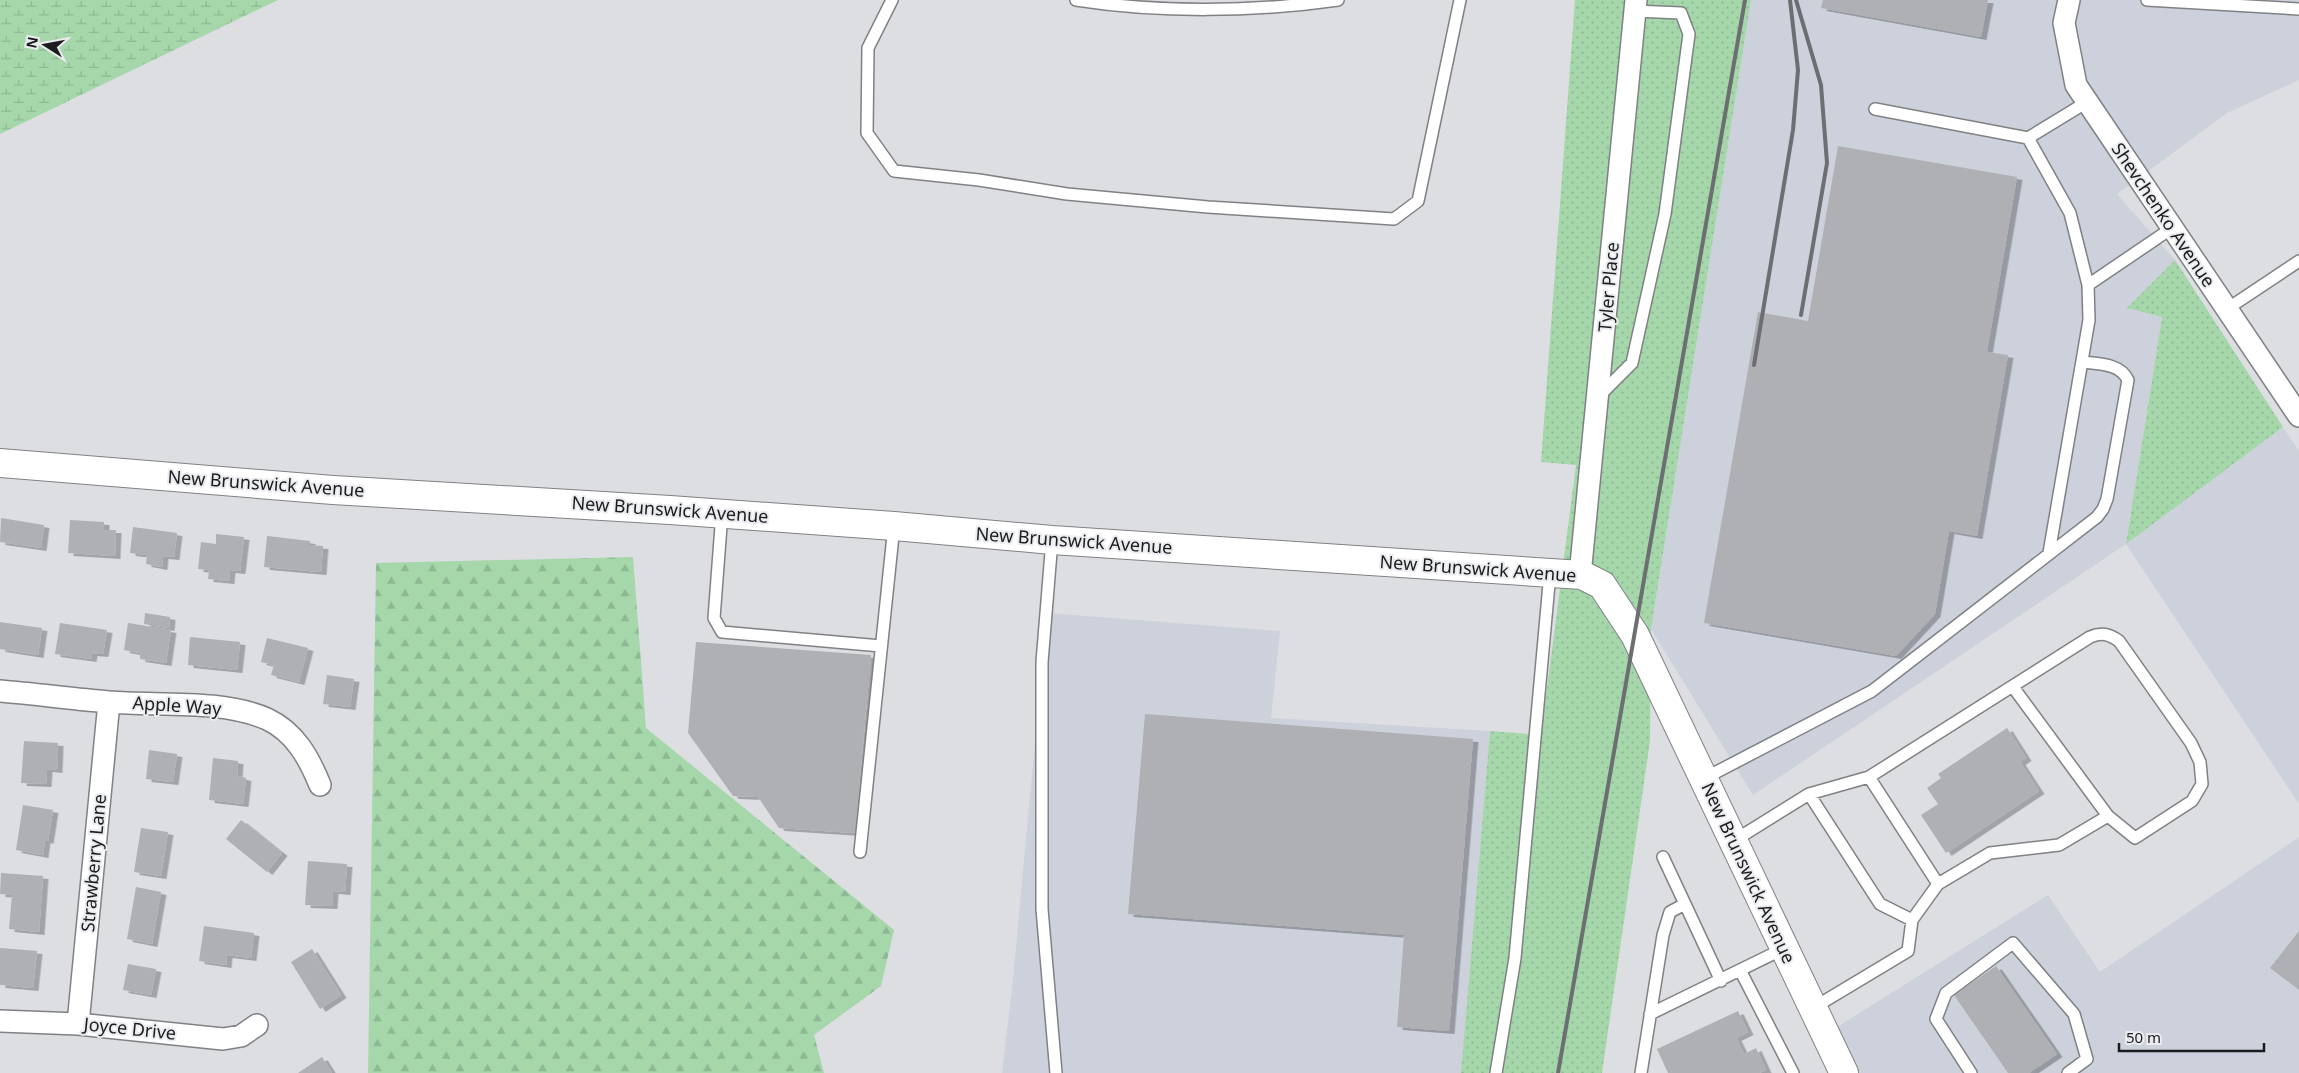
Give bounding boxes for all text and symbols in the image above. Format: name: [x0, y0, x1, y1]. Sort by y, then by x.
north arrow: [20, 20, 70, 70]
text: N: [21, 35, 42, 50]
street label: Shevchenko Avenue: [2107, 138, 2221, 291]
street label: Tyler Place: [1592, 241, 1624, 333]
street label: New Brunswick Avenue: [167, 464, 365, 502]
street label: New Brunswick Avenue: [571, 490, 769, 528]
street label: New Brunswick Avenue: [975, 521, 1173, 559]
street label: New Brunswick Avenue: [1379, 549, 1577, 587]
street label: Apple Way: [132, 690, 223, 720]
street label: New Brunswick Avenue: [1696, 778, 1801, 967]
street label: Strawberry Lane: [75, 793, 111, 933]
street label: Joyce Drive: [81, 1011, 177, 1045]
scale bar: [2119, 1020, 2264, 1052]
text: 50 m: [2126, 1027, 2161, 1047]

